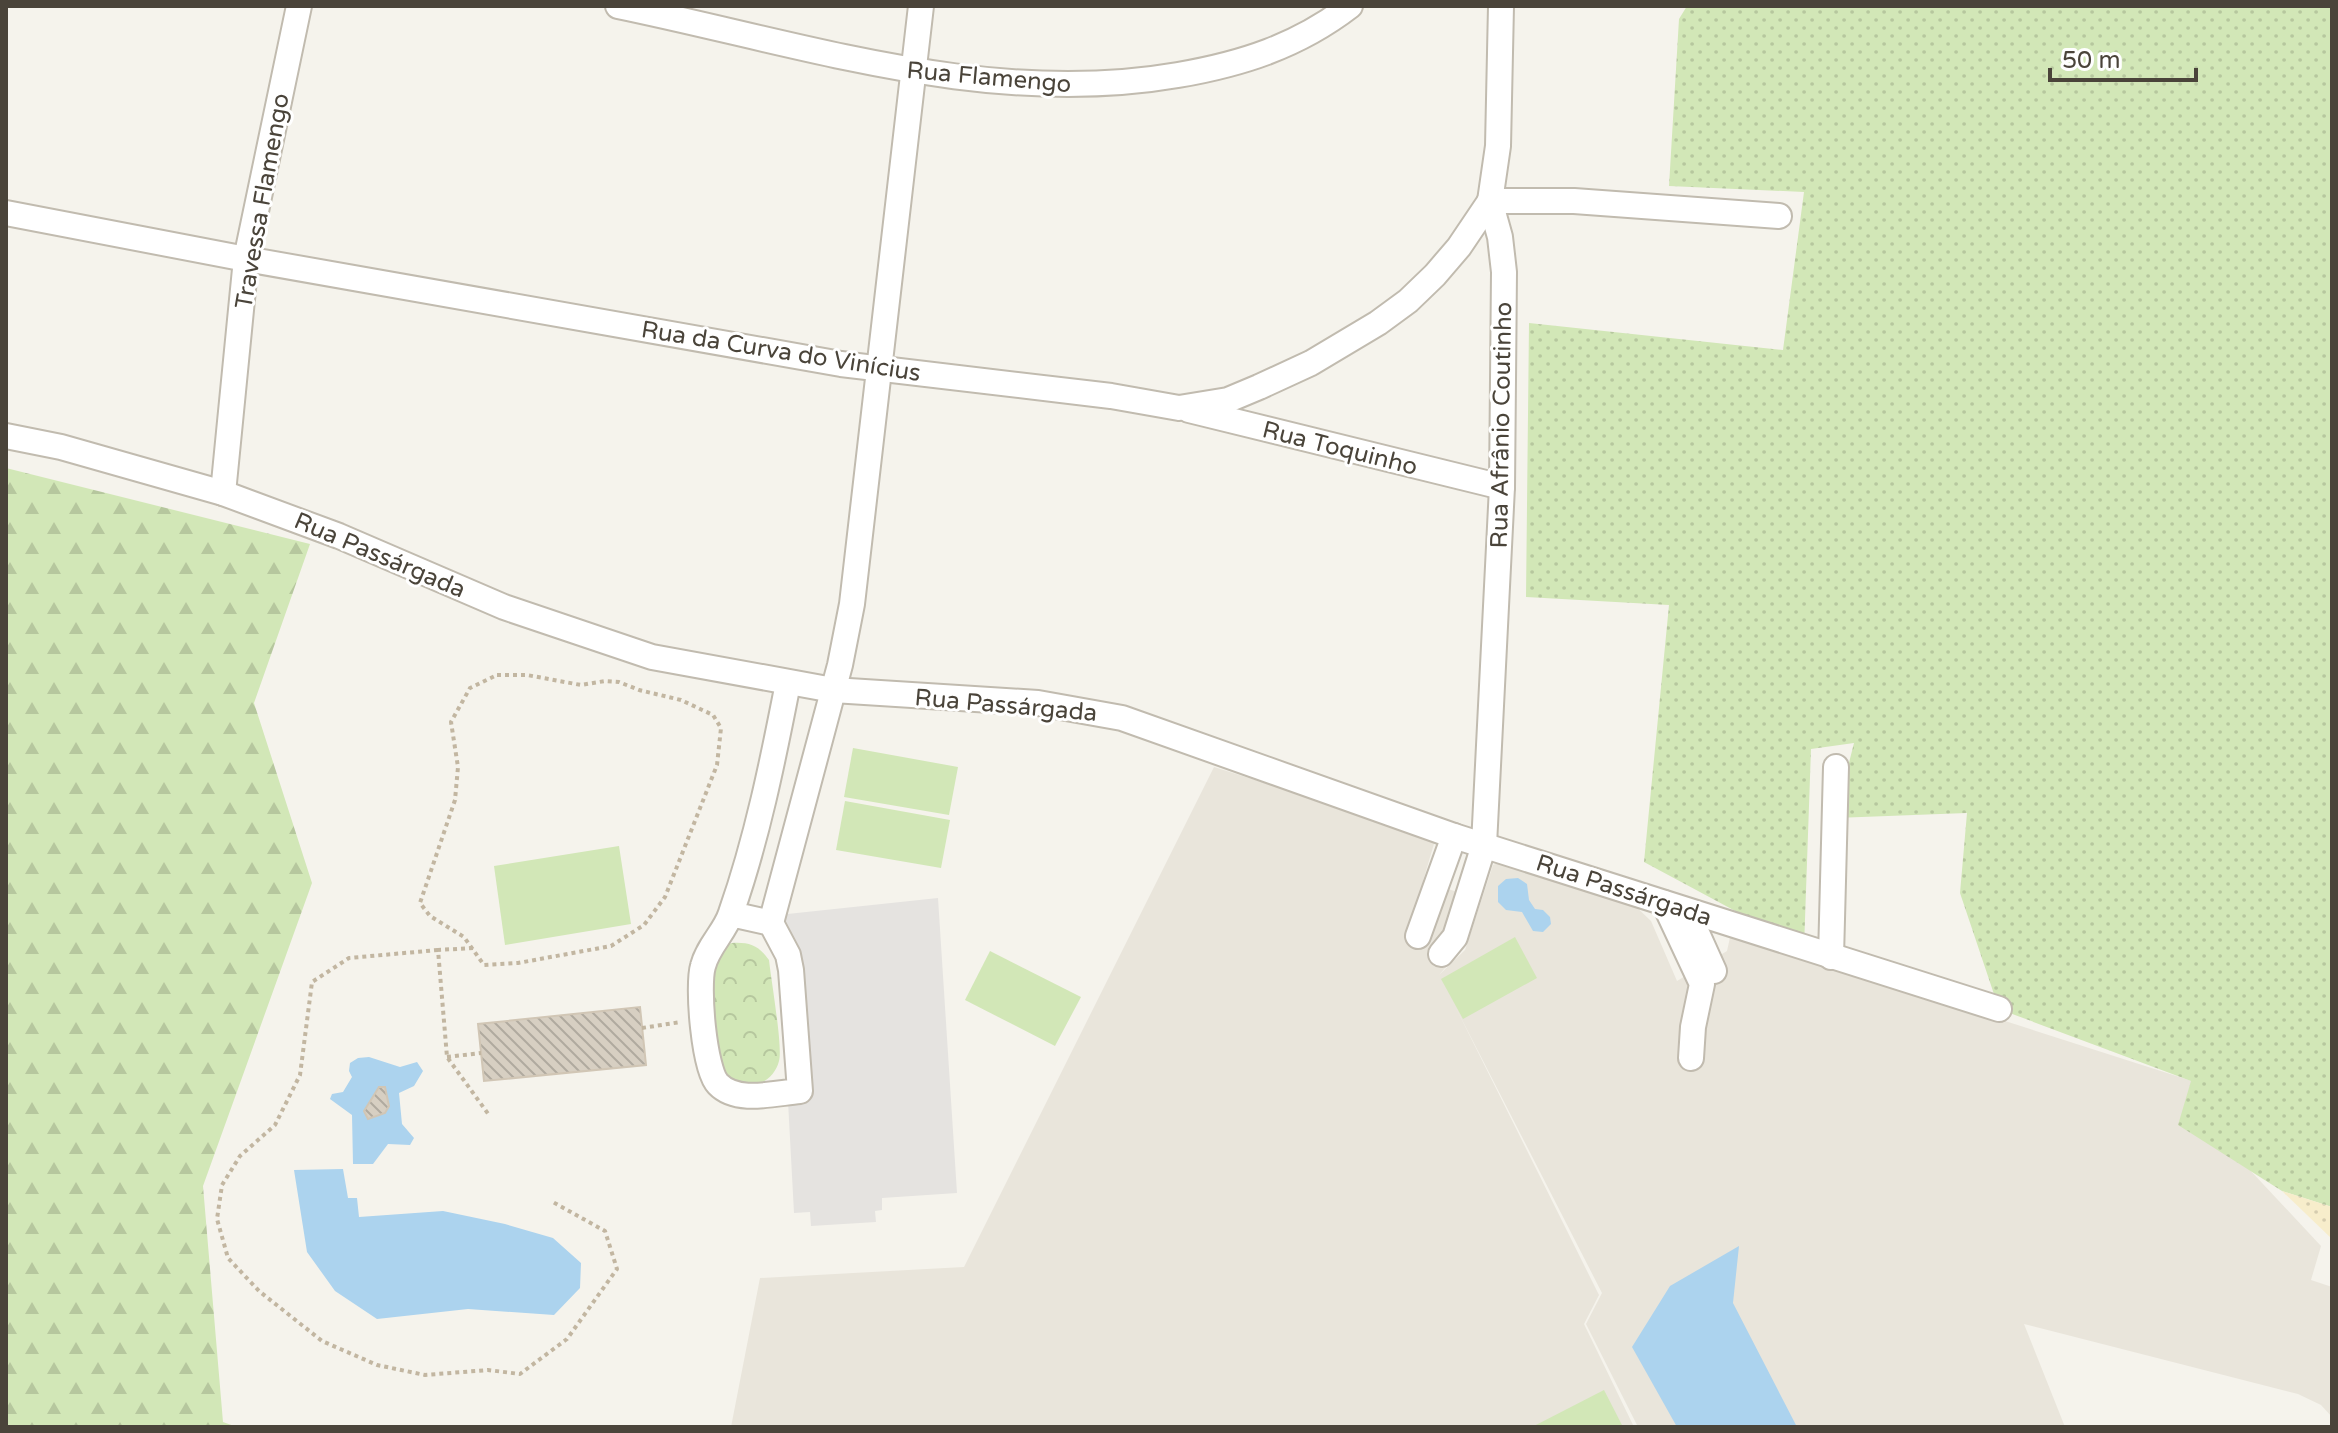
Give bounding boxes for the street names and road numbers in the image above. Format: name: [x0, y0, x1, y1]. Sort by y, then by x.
street label: Rua Flamengo: [905, 56, 1073, 99]
street label: Travessa Flamengo: [229, 91, 296, 311]
street label: Rua Afrânio Coutinho: [1485, 301, 1518, 549]
street label: Rua da Curva do Vinícius: [639, 315, 923, 388]
street label: Rua Toquinho: [1259, 415, 1420, 482]
street label: Rua Passárgada: [290, 506, 470, 605]
street label: Rua Passárgada: [914, 683, 1098, 728]
street label: Rua Passárgada: [1532, 848, 1715, 933]

